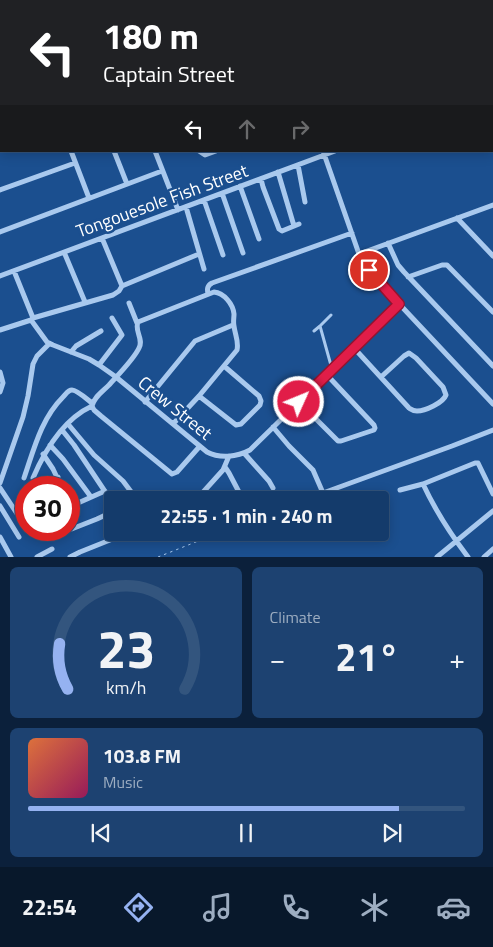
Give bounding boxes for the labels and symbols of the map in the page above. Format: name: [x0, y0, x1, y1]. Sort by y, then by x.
street label: Tongouesole Fish Street: [72, 157, 252, 244]
pin: [348, 249, 390, 291]
street label: Crew Street: [132, 369, 219, 446]
position arrow: [272, 375, 324, 427]
speed limit sign: 30: [15, 476, 80, 541]

